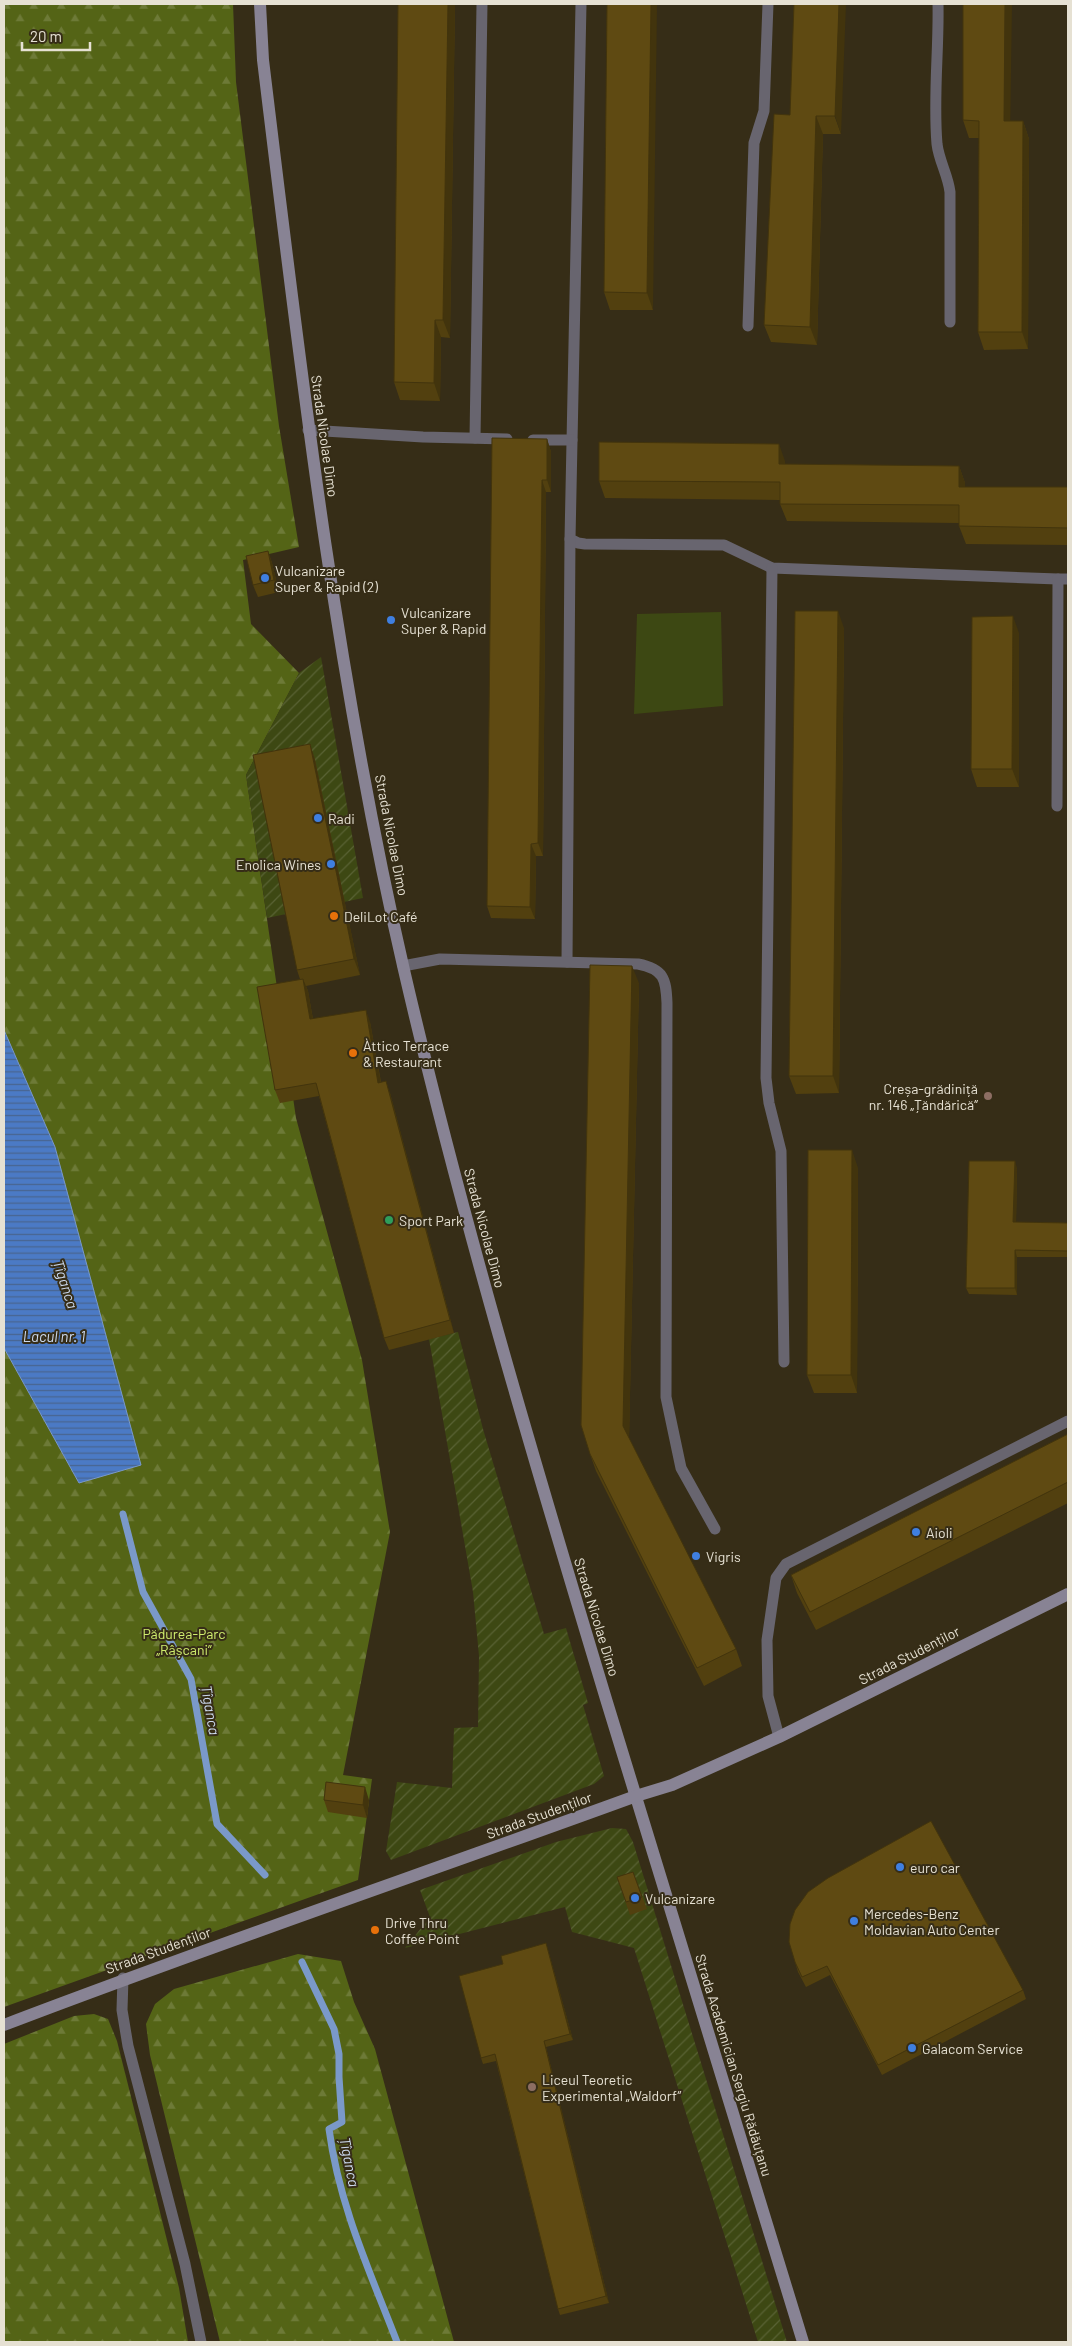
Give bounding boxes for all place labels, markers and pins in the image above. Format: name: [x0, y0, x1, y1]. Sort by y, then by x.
place label: Vulcanizare Super & Rapid (2): [275, 562, 378, 595]
marker: Vulcanizare Super & Rapid (2): [259, 572, 271, 584]
place label: Vulcanizare Super & Rapid: [401, 604, 486, 637]
marker: Vulcanizare Super & Rapid: [385, 614, 397, 626]
place label: Radi: [328, 810, 355, 827]
marker: Radi: [312, 812, 324, 824]
place label: Enolica Wines: [236, 856, 321, 873]
marker: Enolica Wines: [325, 858, 337, 870]
place label: DeliLot Café: [344, 908, 418, 925]
marker: DeliLot Café: [328, 910, 340, 922]
place label: Àttico Terrace & Restaurant: [363, 1037, 449, 1070]
marker: Àttico Terrace & Restaurant: [347, 1047, 359, 1059]
place label: Creșa-grădiniță nr. 146 „Țăndărică”: [869, 1080, 978, 1113]
marker: Creșa-grădiniță nr. 146 „Țăndărică”: [982, 1090, 994, 1102]
place label: Sport Park: [399, 1212, 463, 1229]
marker: Sport Park: [383, 1214, 395, 1226]
place label: Aioli: [926, 1524, 953, 1541]
marker: Aioli: [910, 1526, 922, 1538]
place label: Vigris: [706, 1548, 741, 1565]
marker: Vigris: [690, 1550, 702, 1562]
place label: euro car: [910, 1859, 960, 1876]
marker: euro car: [894, 1861, 906, 1873]
place label: Vulcanizare: [645, 1890, 715, 1907]
marker: Vulcanizare: [629, 1892, 641, 1904]
place label: Mercedes-Benz Moldavian Auto Center: [864, 1905, 1000, 1938]
place label: Drive Thru Coffee Point: [385, 1914, 460, 1947]
marker: Mercedes-Benz Moldavian Auto Center: [848, 1915, 860, 1927]
marker: Drive Thru Coffee Point: [369, 1924, 381, 1936]
place label: Galacom Service: [922, 2040, 1023, 2057]
marker: Galacom Service: [906, 2042, 918, 2054]
place label: Liceul Teoretic Experimental „Waldorf”: [542, 2071, 681, 2104]
marker: Liceul Teoretic Experimental „Waldorf”: [526, 2081, 538, 2093]

